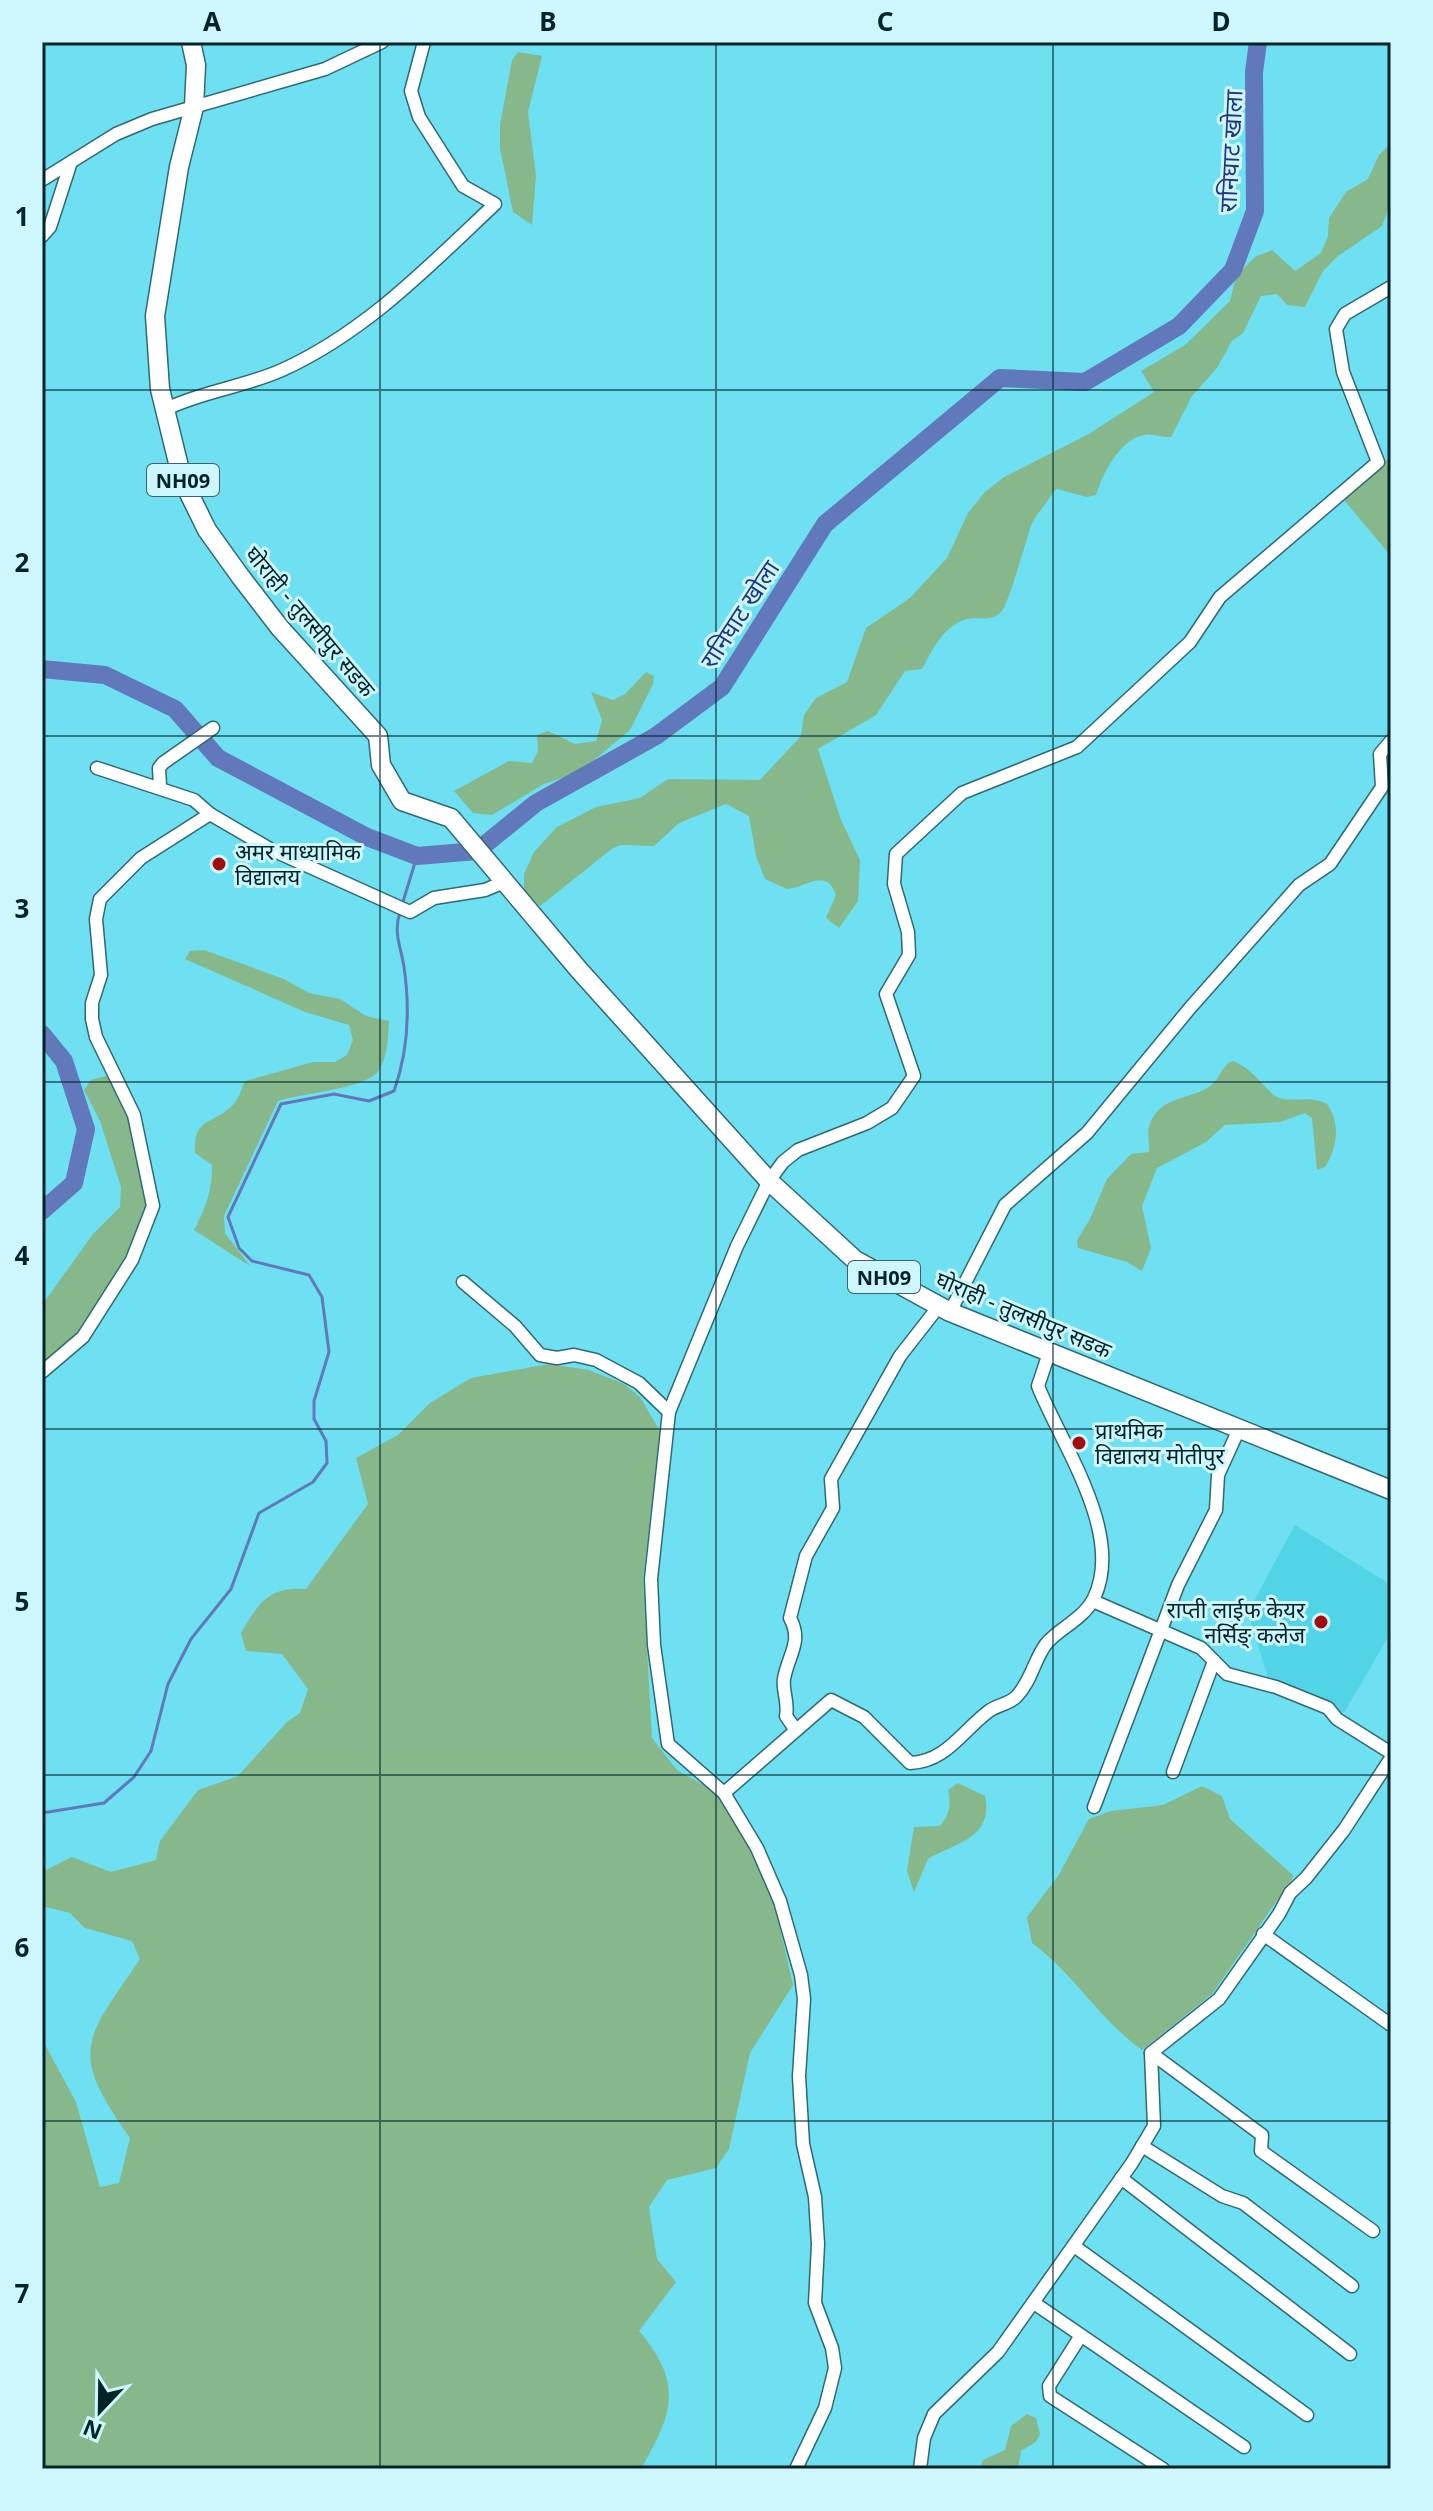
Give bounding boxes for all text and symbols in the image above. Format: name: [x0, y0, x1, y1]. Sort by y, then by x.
text: A: [203, 3, 221, 39]
text: B: [539, 3, 557, 39]
text: C: [877, 3, 893, 39]
text: D: [1211, 3, 1231, 39]
water label: रानिघाट खोला: [1210, 88, 1250, 213]
text: 1: [15, 198, 29, 234]
road number: NH09: [147, 464, 219, 496]
street label: घोराही - तुलसीपुर सडक: [238, 539, 384, 704]
text: 2: [15, 544, 30, 580]
water label: रानिघाट खोला: [692, 553, 787, 674]
place label: अमर माध्यामिक विद्यालय: [235, 836, 362, 891]
marker: अमर माध्यामिक विद्यालय: [210, 855, 228, 873]
text: 3: [15, 890, 29, 926]
text: 4: [15, 1237, 30, 1273]
road number: NH09: [848, 1261, 920, 1293]
street label: घोराही - तुलसीपुर सडक: [931, 1263, 1117, 1366]
place label: प्राथमिक विद्यालय मोतीपुर: [1095, 1415, 1225, 1471]
marker: प्राथमिक विद्यालय मोतीपुर: [1070, 1434, 1088, 1452]
text: 5: [15, 1583, 29, 1619]
place label: राप्ती लाईफ केयर नर्सिङ् कलेज: [1167, 1594, 1306, 1649]
marker: राप्ती लाईफ केयर नर्सिङ् कलेज: [1312, 1613, 1330, 1631]
text: 6: [15, 1929, 30, 1965]
text: 7: [15, 2275, 30, 2311]
north arrow: [60, 2371, 140, 2451]
text: N: [78, 2413, 106, 2448]

